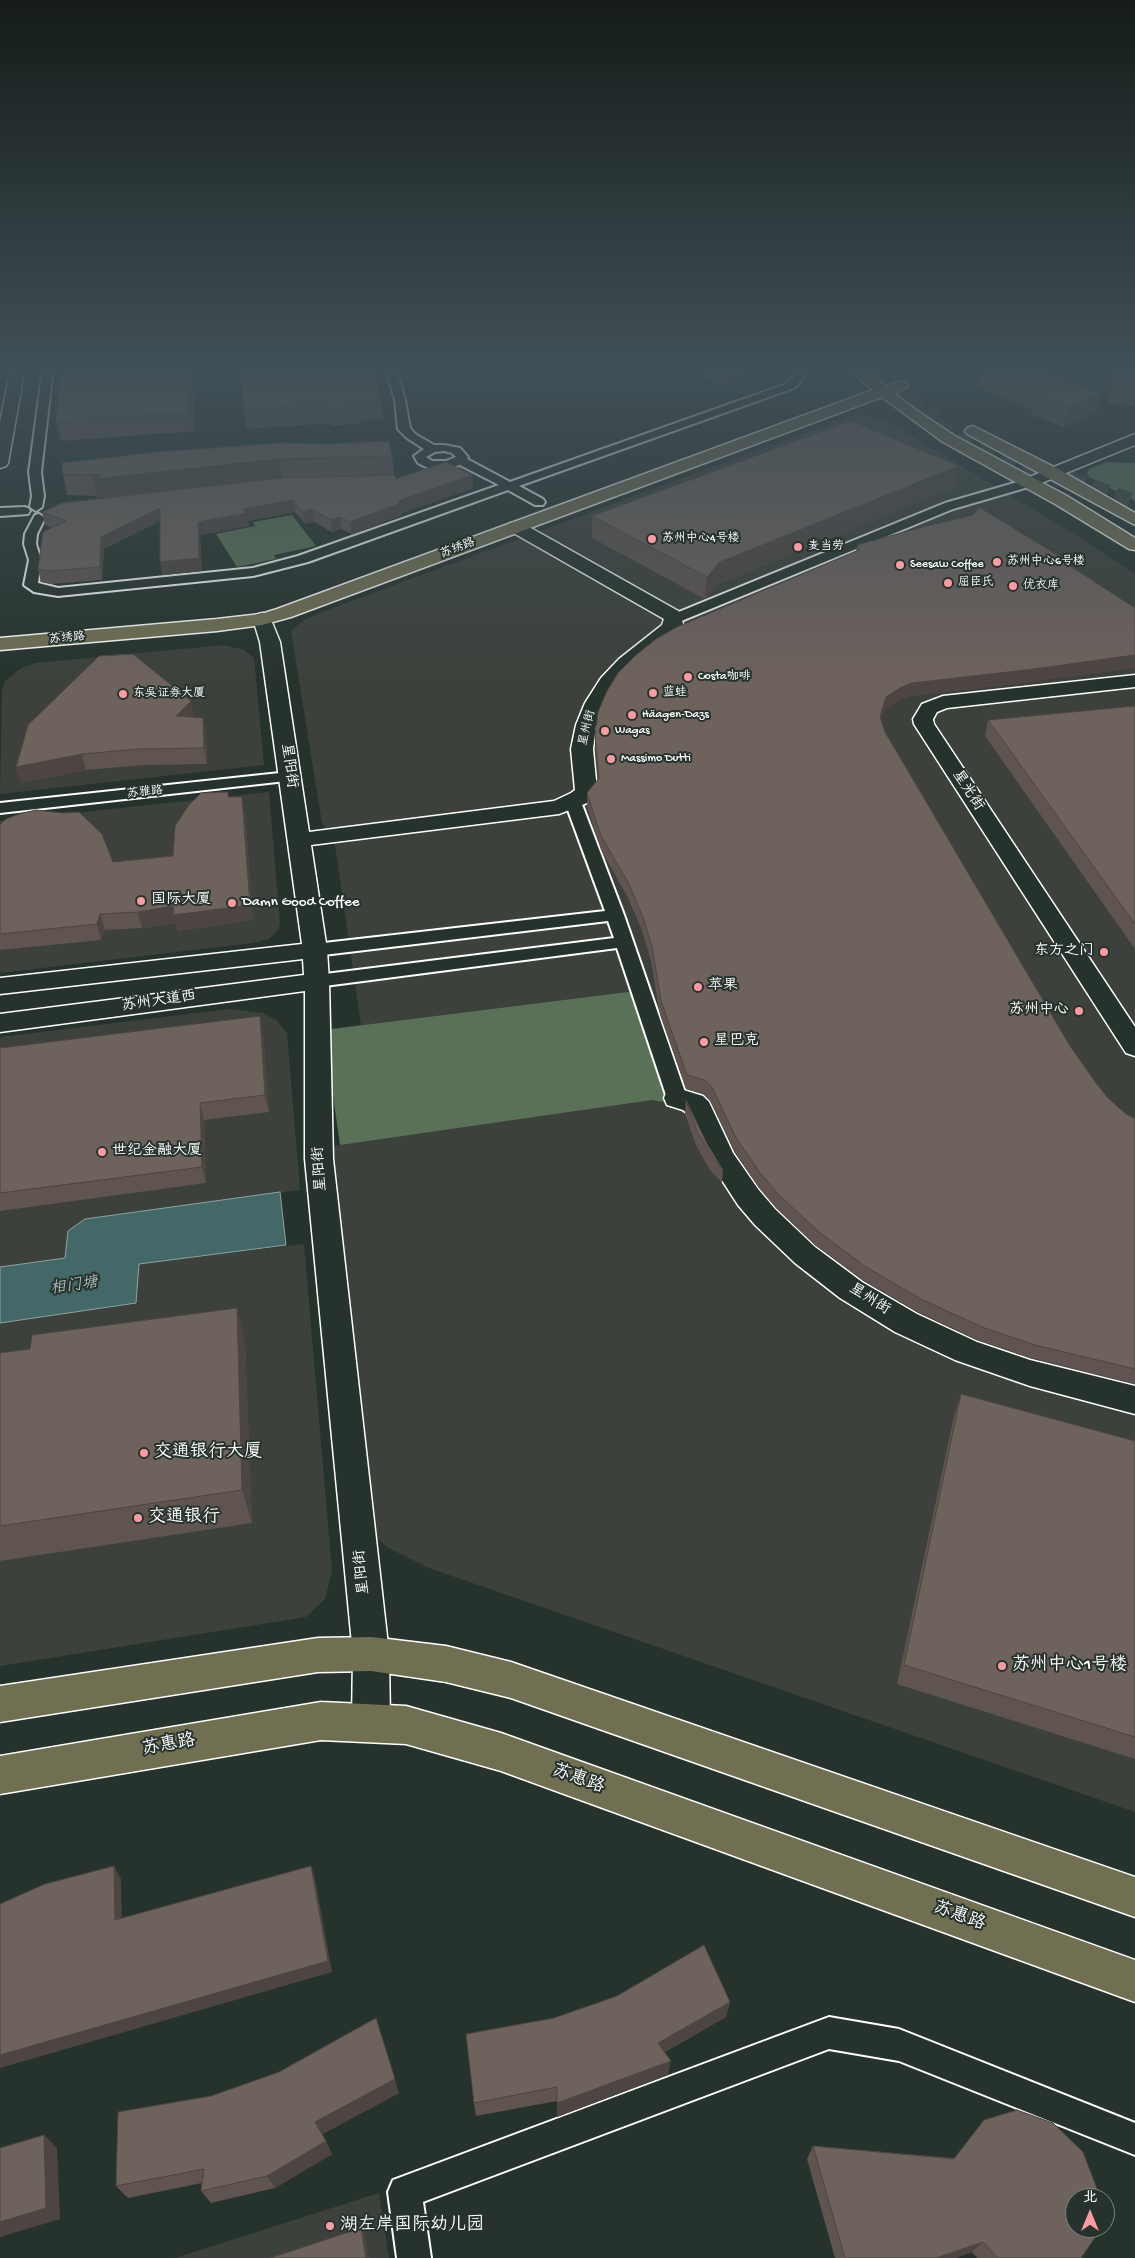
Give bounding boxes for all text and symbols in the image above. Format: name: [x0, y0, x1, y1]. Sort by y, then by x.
place label: 苏州中心4号楼: [662, 532, 740, 546]
marker: 苏州中心4号楼: [646, 533, 658, 545]
street label: 苏绣路: [439, 536, 477, 562]
place label: 麦当劳: [808, 540, 844, 554]
marker: 麦当劳: [792, 541, 804, 553]
place label: 苏州中心6号楼: [1007, 555, 1085, 569]
marker: 苏州中心6号楼: [991, 556, 1003, 568]
place label: Seesaw Coffee: [910, 558, 984, 572]
marker: Seesaw Coffee: [894, 559, 906, 571]
place label: 屈臣氏: [958, 576, 994, 590]
marker: 屈臣氏: [942, 577, 954, 589]
place label: 优衣库: [1023, 579, 1059, 593]
marker: 优衣库: [1007, 580, 1019, 592]
street label: 苏绣路: [48, 630, 86, 648]
place label: Costa咖啡: [698, 670, 751, 684]
marker: Costa咖啡: [682, 671, 694, 683]
place label: 蓝蛙: [663, 686, 687, 700]
place label: 东吴证券大厦: [133, 687, 205, 701]
marker: 蓝蛙: [647, 687, 659, 699]
marker: 东吴证券大厦: [117, 688, 129, 700]
place label: Häagen-Dazs: [642, 708, 709, 722]
street label: 星州街: [577, 709, 599, 747]
marker: Häagen-Dazs: [626, 709, 638, 721]
place label: Wagas: [615, 724, 650, 738]
marker: Wagas: [599, 725, 611, 737]
street label: 星阳街: [276, 742, 300, 790]
place label: Massimo Dutti: [621, 752, 691, 766]
marker: Massimo Dutti: [605, 753, 617, 765]
street label: 星光街: [947, 767, 987, 815]
street label: 苏雅路: [126, 784, 164, 802]
place label: 国际大厦: [151, 892, 211, 910]
place label: Damn Good Coffee: [242, 894, 359, 912]
marker: 国际大厦: [135, 895, 147, 907]
marker: Damn Good Coffee: [226, 897, 238, 909]
place label: 东方之门: [1034, 943, 1094, 961]
marker: 东方之门: [1098, 946, 1110, 958]
place label: 苹果: [708, 978, 738, 996]
marker: 苹果: [692, 981, 704, 993]
street label: 苏州大道西: [121, 988, 197, 1016]
place label: 苏州中心: [1009, 1002, 1069, 1020]
marker: 苏州中心: [1073, 1005, 1085, 1017]
place label: 星巴克: [714, 1033, 759, 1051]
marker: 星巴克: [698, 1036, 710, 1048]
place label: 世纪金融大厦: [112, 1143, 202, 1161]
marker: 世纪金融大厦: [96, 1146, 108, 1158]
street label: 星阳街: [310, 1146, 332, 1192]
water label: 相门塘: [49, 1274, 99, 1300]
street label: 星州街: [845, 1280, 893, 1320]
place label: 交通银行大厦: [154, 1442, 262, 1464]
marker: 交通银行大厦: [138, 1447, 150, 1459]
place label: 交通银行: [148, 1507, 220, 1529]
marker: 交通银行: [132, 1512, 144, 1524]
street label: 星阳街: [352, 1549, 374, 1595]
place label: 苏州中心1号楼: [1012, 1655, 1127, 1677]
marker: 苏州中心1号楼: [996, 1660, 1008, 1672]
street label: 苏惠路: [141, 1731, 197, 1761]
street label: 苏惠路: [549, 1761, 607, 1799]
street label: 苏惠路: [930, 1898, 988, 1936]
north arrow: [1065, 2188, 1115, 2238]
text: 北: [1083, 2190, 1097, 2207]
place label: 湖左岸国际幼儿园: [340, 2215, 484, 2237]
marker: 湖左岸国际幼儿园: [324, 2220, 336, 2232]

